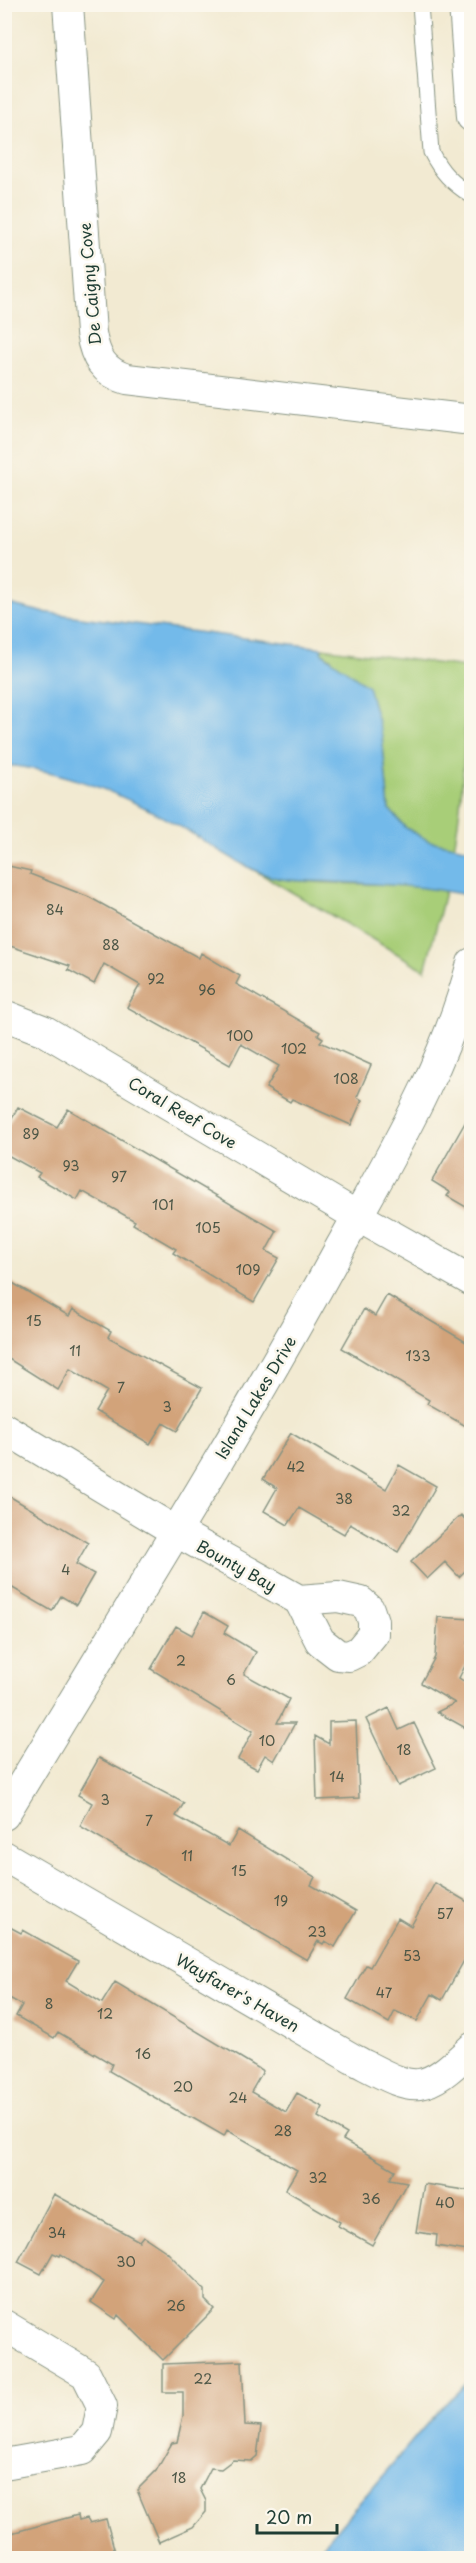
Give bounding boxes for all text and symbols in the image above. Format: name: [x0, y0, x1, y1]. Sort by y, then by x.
street label: De Caigny Cove: [72, 222, 106, 346]
house number: 84: [46, 899, 64, 920]
house number: 88: [102, 934, 120, 955]
house number: 92: [147, 968, 165, 989]
house number: 96: [198, 979, 216, 1000]
house number: 100: [227, 1025, 253, 1046]
house number: 102: [281, 1038, 307, 1059]
house number: 108: [333, 1068, 359, 1089]
street label: Coral Reef Cove: [124, 1070, 242, 1154]
house number: 89: [23, 1123, 39, 1144]
house number: 93: [62, 1155, 80, 1176]
house number: 97: [111, 1166, 127, 1187]
house number: 101: [152, 1194, 174, 1215]
house number: 105: [195, 1217, 221, 1238]
house number: 109: [236, 1259, 260, 1280]
house number: 15: [26, 1310, 42, 1331]
street label: Island Lakes Drive: [209, 1331, 301, 1463]
house number: 11: [69, 1340, 81, 1361]
house number: 133: [405, 1345, 431, 1366]
house number: 7: [117, 1377, 125, 1398]
house number: 3: [162, 1396, 172, 1417]
house number: 42: [287, 1456, 305, 1477]
house number: 38: [335, 1488, 353, 1509]
house number: 32: [392, 1500, 410, 1521]
street label: Bounty Bay: [193, 1533, 281, 1597]
house number: 4: [61, 1559, 71, 1580]
house number: 2: [176, 1650, 186, 1671]
house number: 6: [226, 1669, 236, 1690]
house number: 10: [259, 1730, 275, 1751]
house number: 18: [396, 1739, 412, 1760]
house number: 14: [329, 1766, 345, 1787]
house number: 3: [100, 1789, 110, 1810]
house number: 7: [145, 1810, 153, 1831]
house number: 11: [181, 1845, 193, 1866]
house number: 15: [231, 1860, 247, 1881]
house number: 19: [274, 1890, 288, 1911]
house number: 57: [437, 1903, 453, 1924]
house number: 23: [308, 1921, 326, 1942]
house number: 53: [403, 1945, 421, 1966]
street label: Wayfarer's Haven: [172, 1947, 304, 2037]
house number: 47: [376, 1982, 393, 2003]
house number: 8: [45, 1993, 53, 2014]
house number: 12: [97, 2003, 113, 2024]
house number: 16: [135, 2043, 151, 2064]
house number: 20: [173, 2076, 193, 2097]
house number: 24: [229, 2087, 247, 2108]
house number: 28: [274, 2120, 292, 2141]
house number: 32: [309, 2167, 327, 2188]
house number: 36: [361, 2188, 381, 2209]
house number: 40: [435, 2192, 455, 2213]
house number: 34: [48, 2222, 66, 2243]
house number: 30: [116, 2251, 136, 2272]
house number: 26: [166, 2295, 186, 2316]
house number: 22: [194, 2368, 212, 2389]
house number: 18: [171, 2467, 187, 2488]
scale bar: [257, 2497, 336, 2535]
text: 20 m: [266, 2503, 312, 2530]

